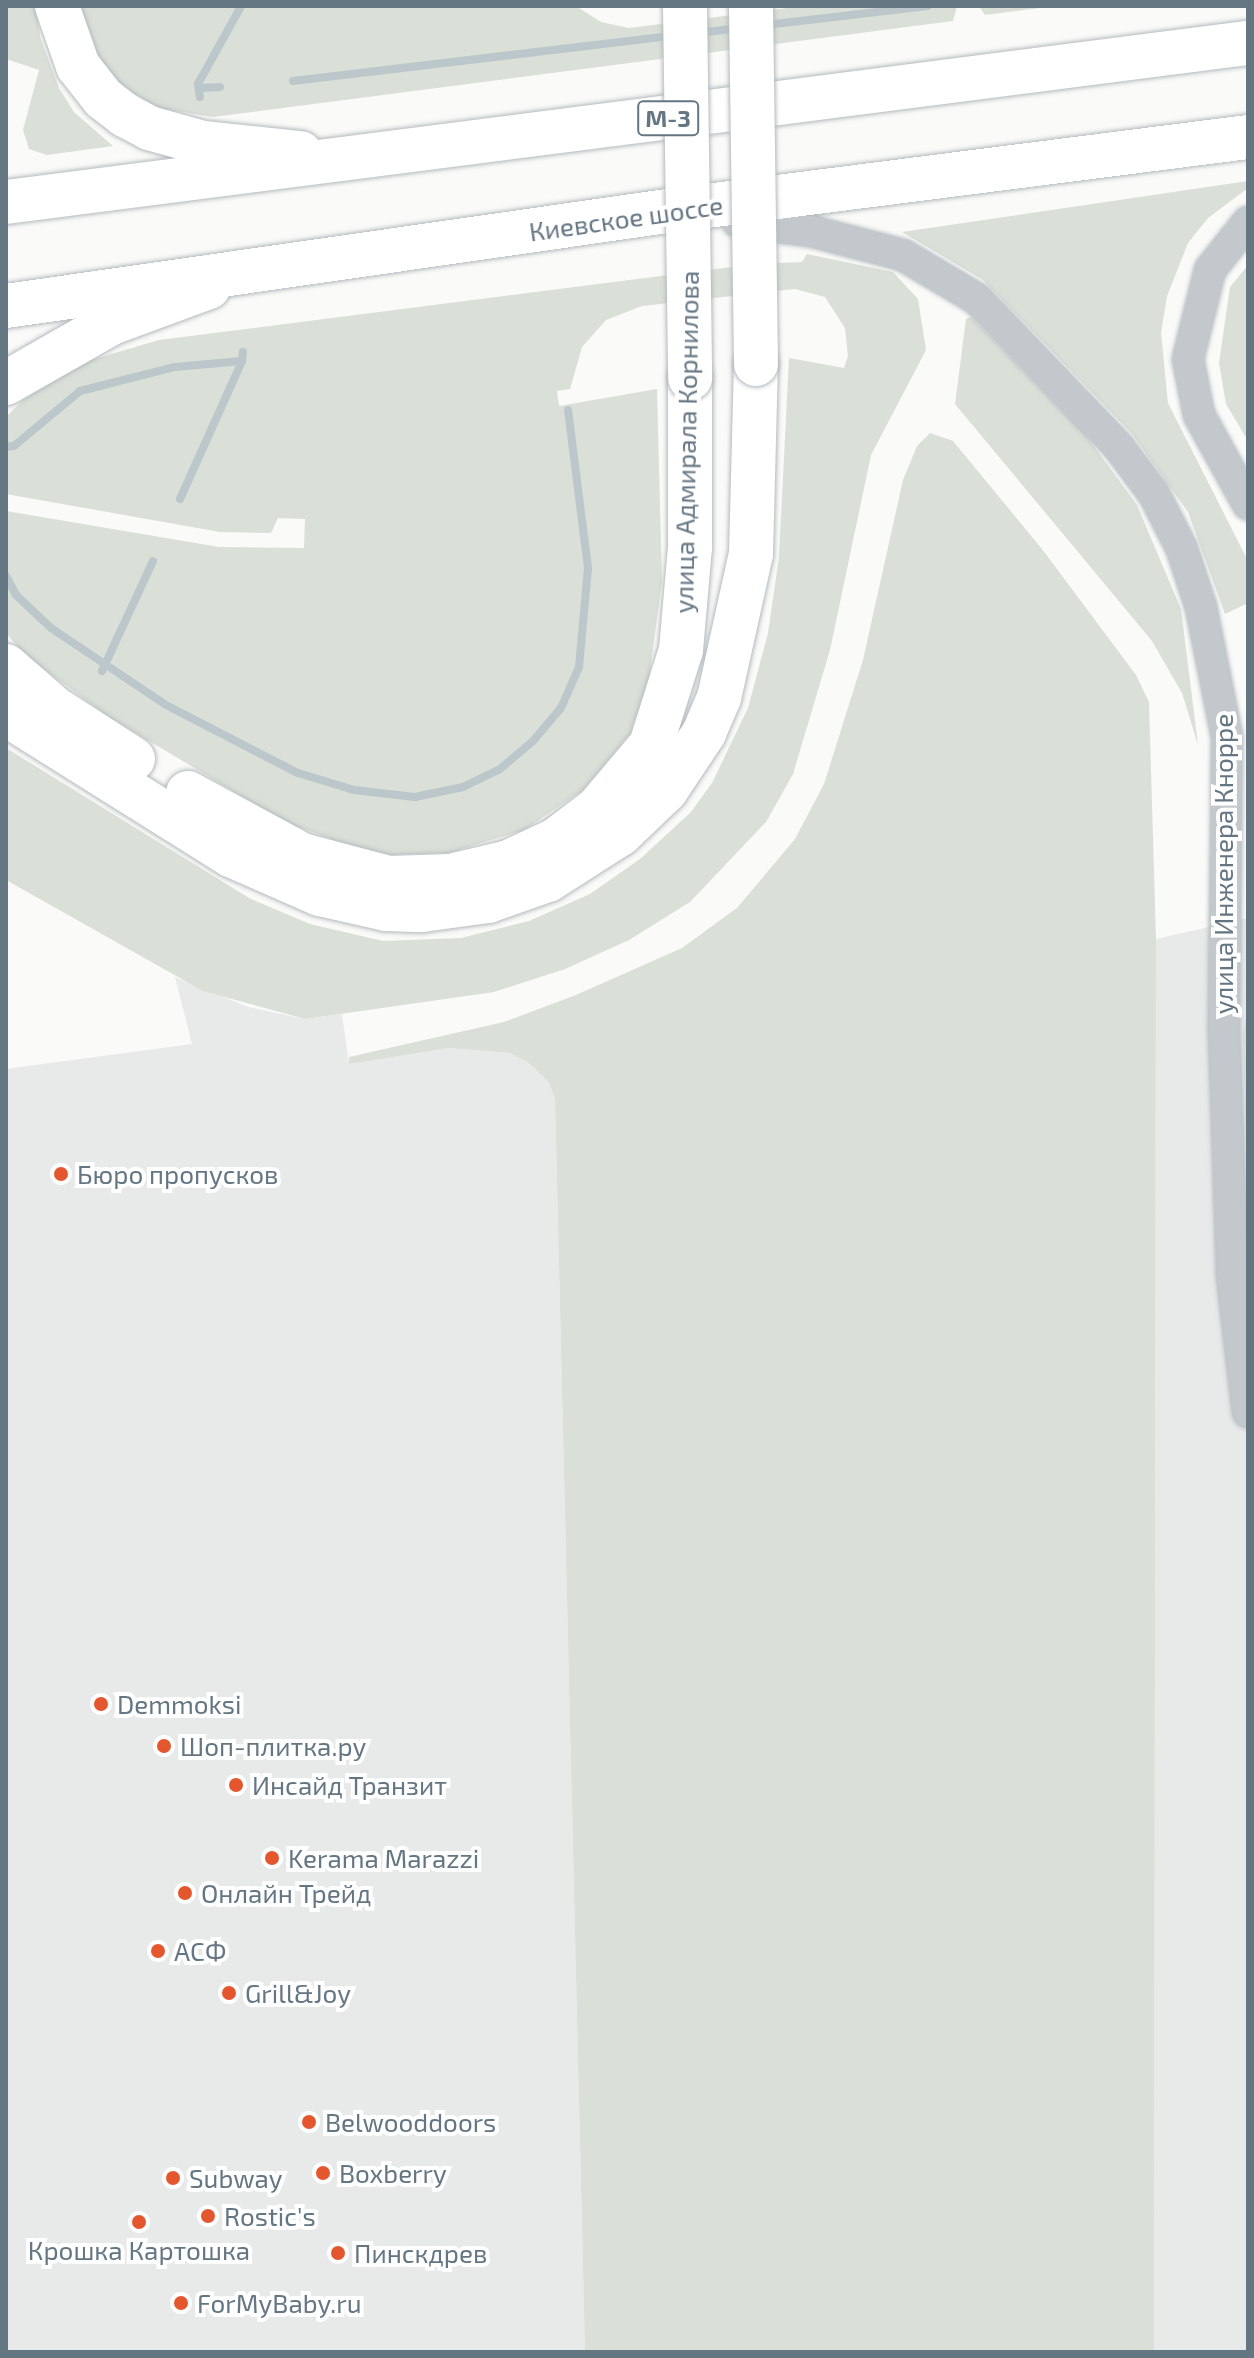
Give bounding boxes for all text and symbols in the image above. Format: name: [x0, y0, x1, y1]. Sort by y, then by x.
road number: М-3: [636, 98, 700, 138]
street label: Киевское шоссе: [527, 189, 725, 247]
street label: улица Адмирала Корнилова: [667, 270, 705, 614]
street label: улица Инженера Кнорре: [1207, 714, 1239, 1014]
place label: Бюро пропусков: [77, 1158, 278, 1190]
marker: Бюро пропусков: [52, 1165, 70, 1183]
place label: Demmoksi: [117, 1688, 241, 1720]
marker: Demmoksi: [92, 1695, 110, 1713]
place label: Шоп-плитка.ру: [180, 1730, 366, 1762]
marker: Шоп-плитка.ру: [155, 1737, 173, 1755]
place label: Инсайд Транзит: [252, 1769, 447, 1801]
marker: Инсайд Транзит: [227, 1776, 245, 1794]
place label: Kerama Marazzi: [288, 1842, 479, 1874]
marker: Kerama Marazzi: [263, 1849, 281, 1867]
place label: Онлайн Трейд: [201, 1877, 371, 1909]
marker: Онлайн Трейд: [176, 1884, 194, 1902]
place label: АСФ: [174, 1935, 226, 1967]
marker: АСФ: [149, 1942, 167, 1960]
place label: Grill&Joy: [245, 1977, 351, 2009]
marker: Grill&Joy: [220, 1984, 238, 2002]
place label: Belwooddoors: [325, 2106, 496, 2138]
marker: Belwooddoors: [300, 2113, 318, 2131]
place label: Boxberry: [339, 2157, 447, 2189]
place label: Subway: [189, 2162, 283, 2194]
marker: Boxberry: [314, 2164, 332, 2182]
marker: Subway: [164, 2169, 182, 2187]
place label: Rostic's: [224, 2200, 316, 2232]
marker: Rostic's: [199, 2207, 217, 2225]
marker: Крошка Картошка: [130, 2213, 148, 2231]
place label: Крошка Картошка: [28, 2234, 250, 2266]
place label: Пинскдрев: [354, 2237, 487, 2269]
marker: Пинскдрев: [329, 2244, 347, 2262]
place label: ForMyBaby.ru: [197, 2287, 362, 2319]
marker: ForMyBaby.ru: [172, 2294, 190, 2312]

